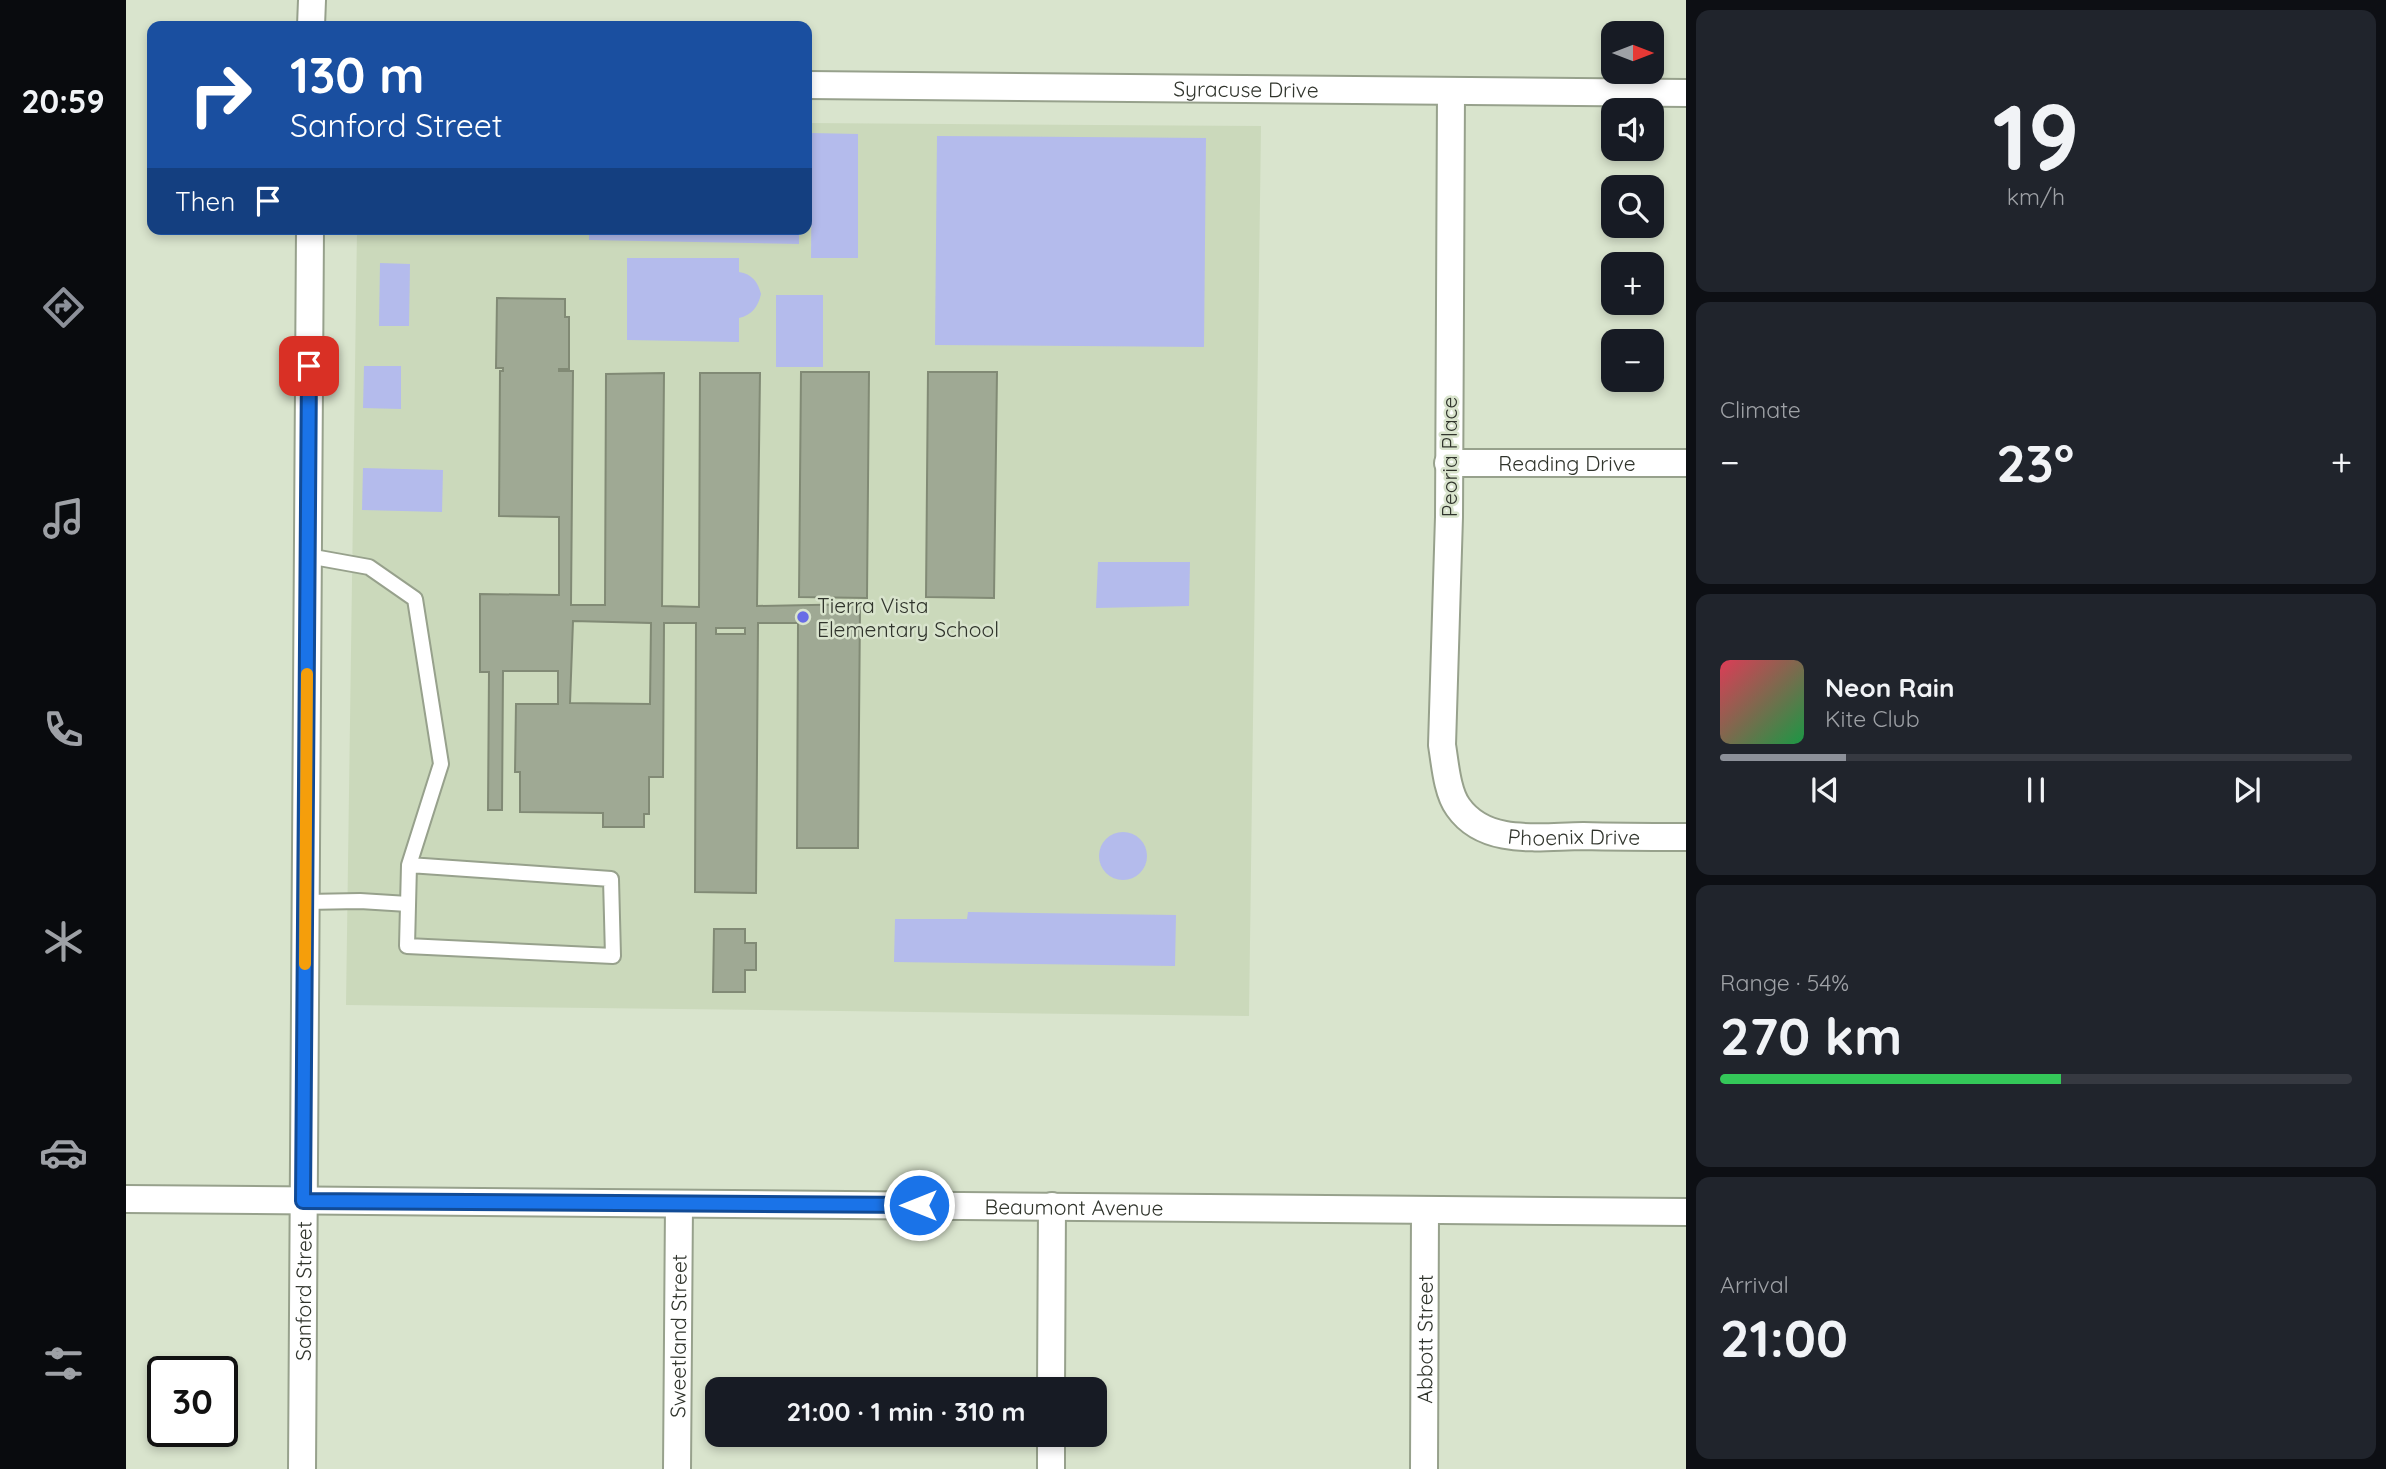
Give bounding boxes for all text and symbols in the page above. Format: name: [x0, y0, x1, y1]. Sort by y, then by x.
north arrow: [1601, 21, 1664, 84]
map controls: [1601, 21, 1664, 392]
text: 130 m: [290, 44, 424, 105]
icon: right: [175, 49, 266, 140]
street label: Syracuse Drive: [1173, 75, 1319, 103]
text: 19: [1992, 79, 2080, 193]
text: 20:59: [21, 81, 105, 121]
button: sound: [1601, 98, 1664, 161]
text: Sanford Street: [290, 105, 503, 145]
button: search: [1601, 175, 1664, 238]
icon: arrive: [249, 182, 287, 220]
text: km/h: [2007, 182, 2065, 211]
text: Then: [175, 185, 235, 218]
button: +: [1601, 252, 1664, 315]
icon: directions: [39, 283, 88, 332]
button: −: [1601, 329, 1664, 392]
pin: [279, 336, 339, 396]
icon: arrive: [290, 347, 328, 385]
text: Climate: [1720, 395, 1801, 424]
street label: Peoria Place: [1436, 397, 1462, 517]
text: 23°: [1996, 430, 2074, 495]
text: −: [1720, 438, 1740, 486]
text: +: [2331, 438, 2352, 486]
street label: Reading Drive: [1498, 450, 1636, 476]
icon: music: [39, 494, 88, 543]
place label: Tierra Vista Elementary School: [817, 592, 999, 642]
marker: Tierra Vista Elementary School: [795, 609, 811, 625]
text: Neon Rain: [1825, 671, 1954, 704]
text: Kite Club: [1825, 704, 1920, 733]
icon: phone: [39, 705, 88, 754]
icon: previous: [1806, 771, 1844, 809]
icon: pause: [2017, 771, 2055, 809]
icon: next: [2228, 771, 2266, 809]
street label: Phoenix Drive: [1507, 823, 1640, 850]
icon: climate: [39, 917, 88, 966]
text: Range · 54%: [1720, 968, 1849, 997]
text: 270 km: [1720, 1003, 1902, 1068]
icon: car: [39, 1128, 88, 1177]
position arrow: [882, 1168, 956, 1242]
street label: Beaumont Avenue: [984, 1193, 1163, 1221]
street label: Sanford Street: [290, 1221, 317, 1361]
street label: Sweetland Street: [664, 1254, 692, 1418]
text: Arrival: [1720, 1270, 1789, 1299]
street label: Abbott Street: [1411, 1274, 1438, 1404]
text: 21:00: [1720, 1305, 1848, 1370]
icon: filters: [39, 1339, 88, 1388]
speed limit sign: 30: [147, 1356, 238, 1447]
text: 21:00 · 1 min · 310 m: [787, 1395, 1025, 1428]

